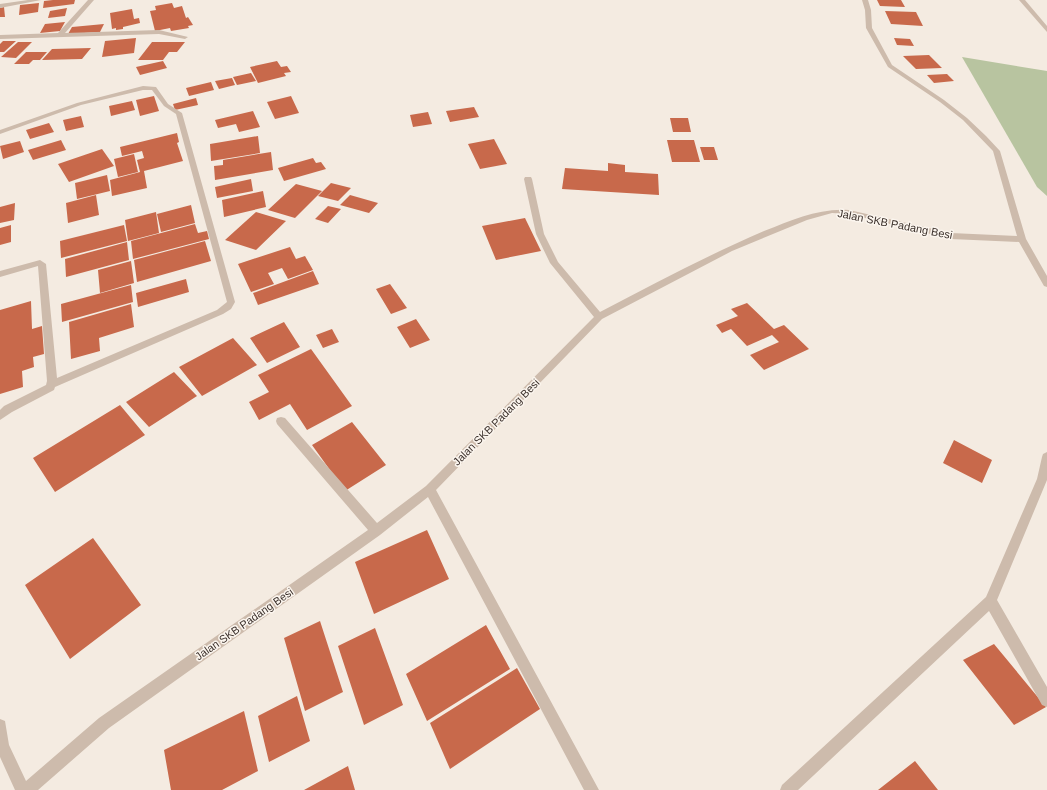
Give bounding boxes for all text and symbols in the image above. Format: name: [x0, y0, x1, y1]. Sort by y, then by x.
street label: Jalan SKB Padang Besi: [837, 207, 953, 241]
street label: Jalan SKB Padang Besi: [450, 376, 542, 468]
street label: Jalan SKB Padang Besi: [193, 586, 295, 662]

